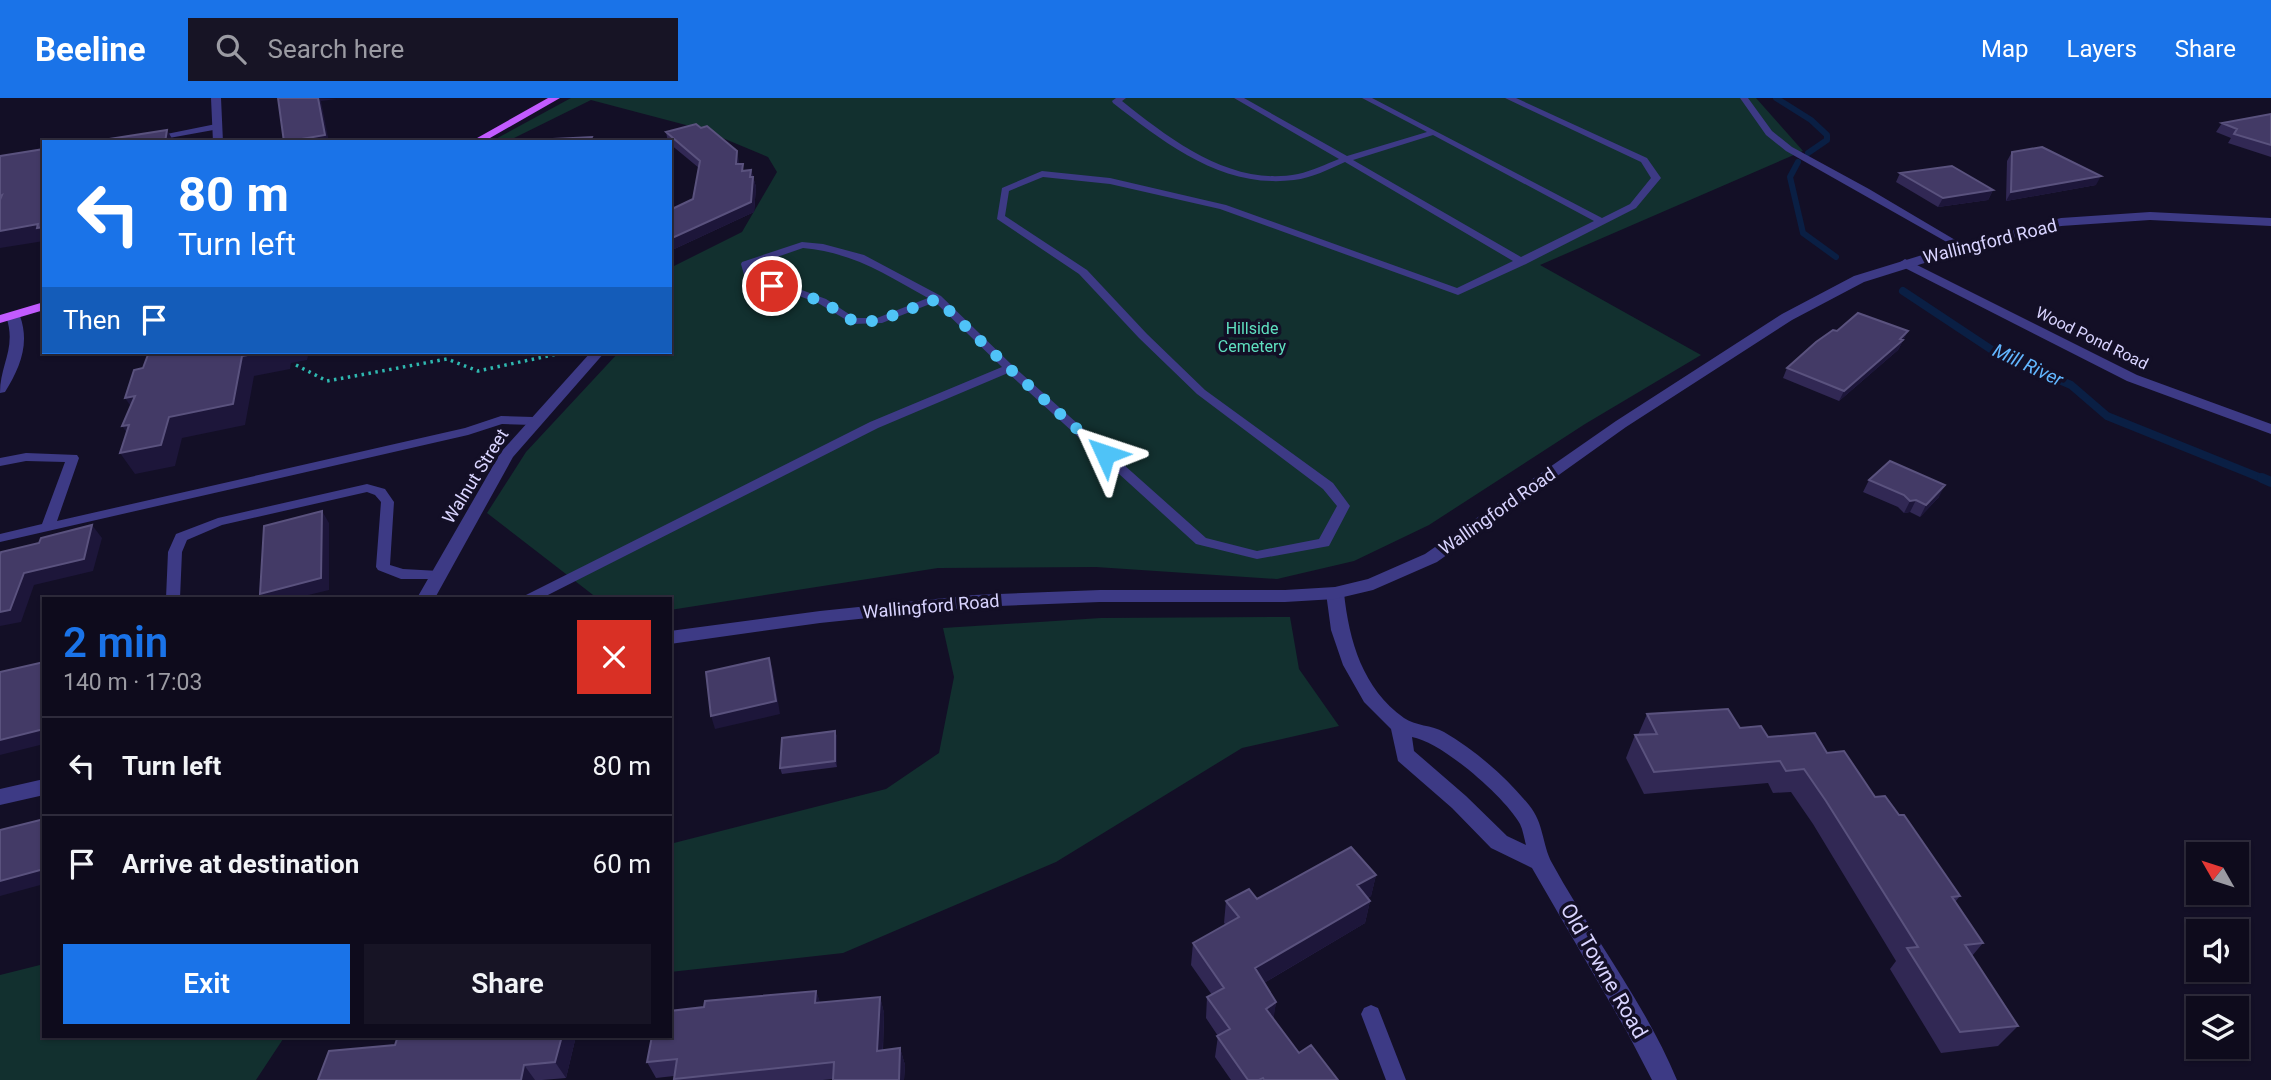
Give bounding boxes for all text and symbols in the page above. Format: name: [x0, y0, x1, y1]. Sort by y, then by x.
search box: [188, 18, 678, 81]
text: Beeline: [35, 30, 146, 69]
icon: search: [212, 30, 250, 68]
text: Search here: [268, 34, 404, 64]
text: Map: [1981, 35, 2029, 63]
text: Layers: [2067, 35, 2137, 63]
text: Share: [2175, 35, 2236, 63]
text: 80 m: [178, 166, 289, 223]
icon: left: [63, 168, 154, 259]
street label: Wallingford Road: [1921, 214, 2059, 268]
text: Turn left: [178, 225, 296, 263]
pin: [742, 256, 802, 316]
icon: arrive: [753, 267, 791, 305]
icon: arrive: [135, 301, 173, 339]
street label: Wood Pond Road: [2033, 303, 2151, 373]
text: Then: [63, 305, 121, 335]
park label: Hillside Cemetery: [1218, 319, 1287, 356]
water label: Mill River: [1989, 339, 2067, 392]
position arrow: [1068, 417, 1142, 491]
street label: Walnut Street: [438, 425, 512, 527]
street label: Wallingford Road: [1435, 463, 1559, 559]
street label: Wallingford Road: [862, 590, 1000, 622]
text: 2 min: [63, 618, 168, 667]
button: close: [577, 620, 651, 694]
text: 140 m · 17:03: [63, 669, 202, 696]
icon: left: [63, 747, 101, 785]
text: Turn left: [122, 751, 221, 781]
text: 80 m: [593, 751, 651, 781]
north arrow: [2186, 842, 2249, 905]
map controls: [2186, 842, 2249, 1059]
icon: arrive: [63, 845, 101, 883]
text: Arrive at destination: [122, 849, 359, 879]
text: 60 m: [593, 849, 651, 879]
street label: Old Towne Road: [1556, 899, 1652, 1043]
button: sound: [2186, 919, 2249, 982]
button: Exit: [63, 944, 350, 1024]
button: Share: [364, 944, 651, 1024]
button: layers: [2186, 996, 2249, 1059]

